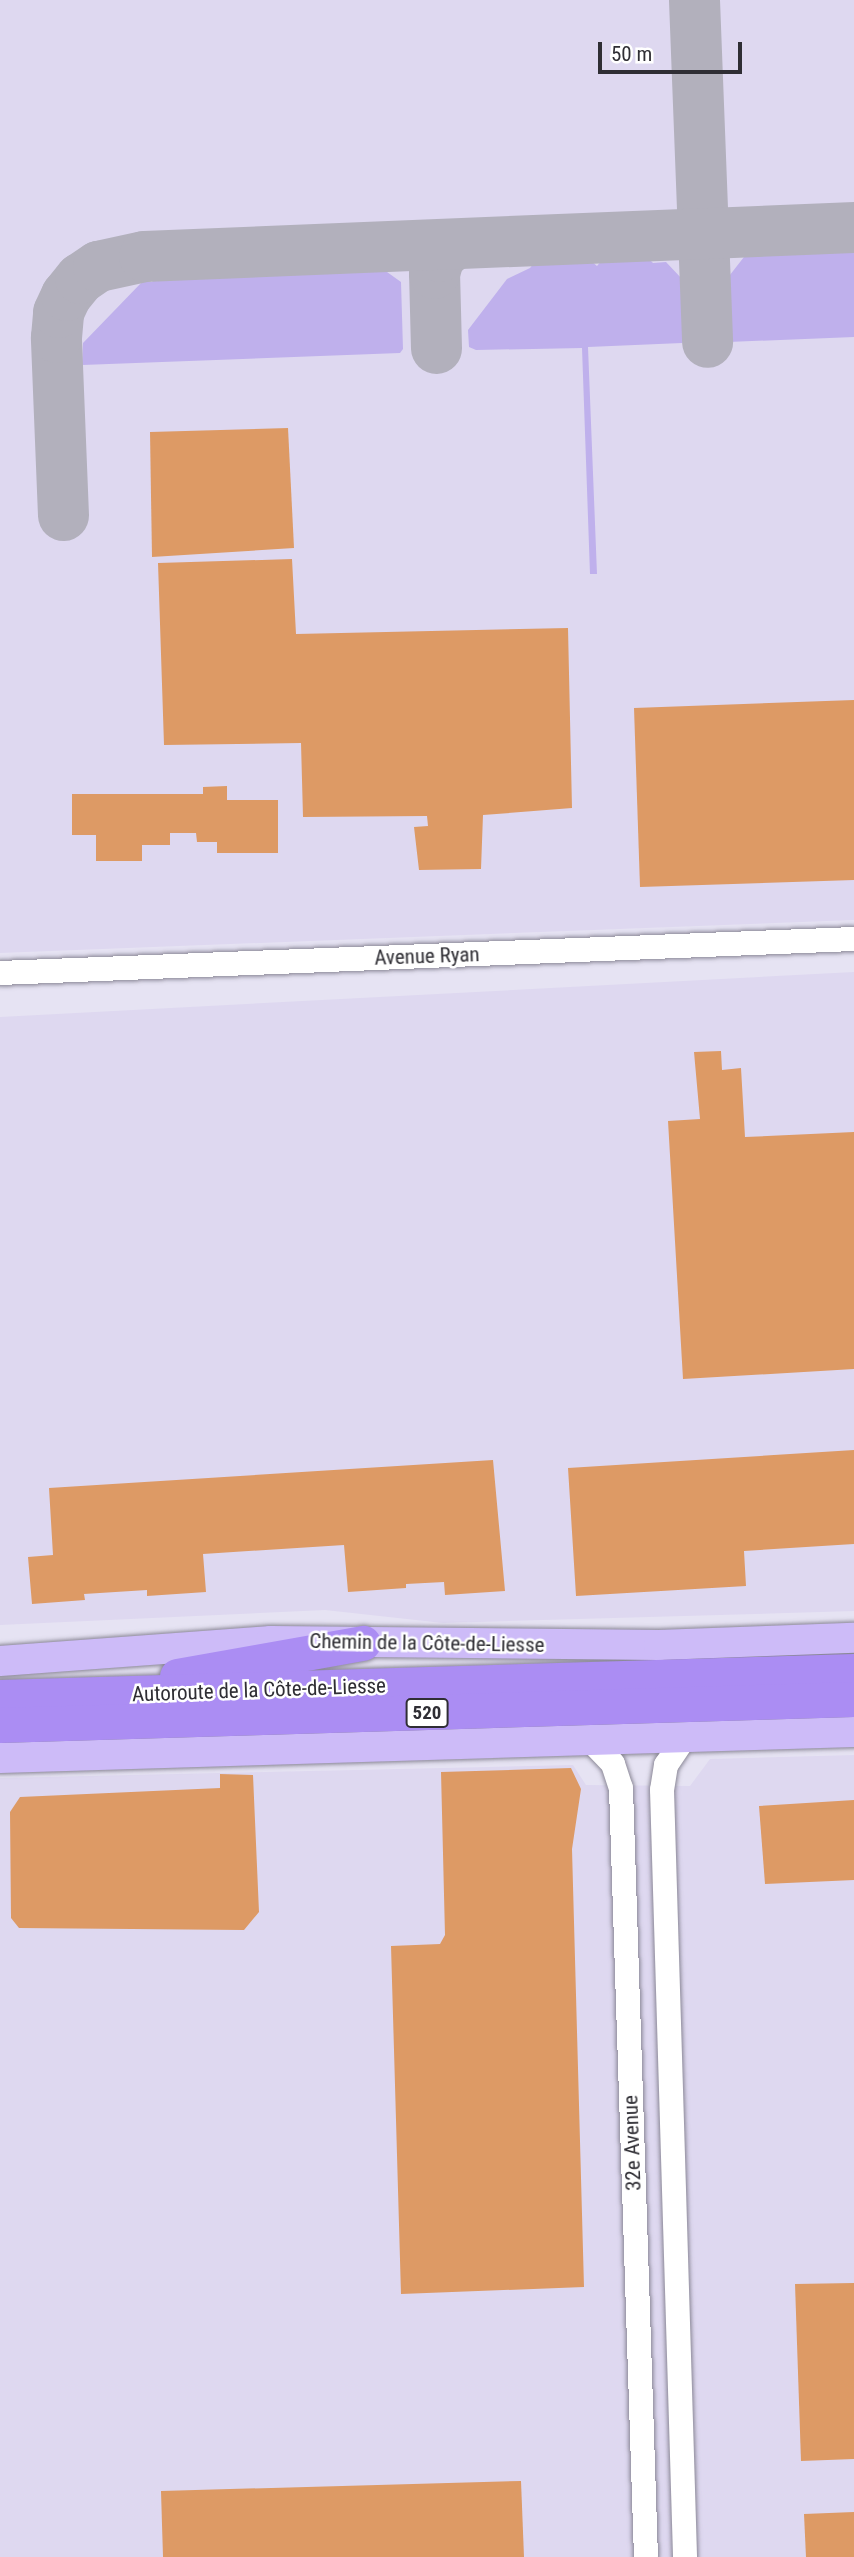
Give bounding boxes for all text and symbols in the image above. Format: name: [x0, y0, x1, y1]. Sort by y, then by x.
scale bar: [602, 28, 746, 72]
text: 50 m: [611, 42, 652, 66]
street label: Avenue Ryan: [374, 942, 480, 970]
street label: Chemin de la Côte-de-Liesse: [309, 1628, 545, 1658]
street label: Autoroute de la Côte-de-Liesse: [132, 1673, 386, 1707]
road number: 520: [404, 1698, 450, 1728]
street label: 32e Avenue: [618, 2095, 646, 2191]

